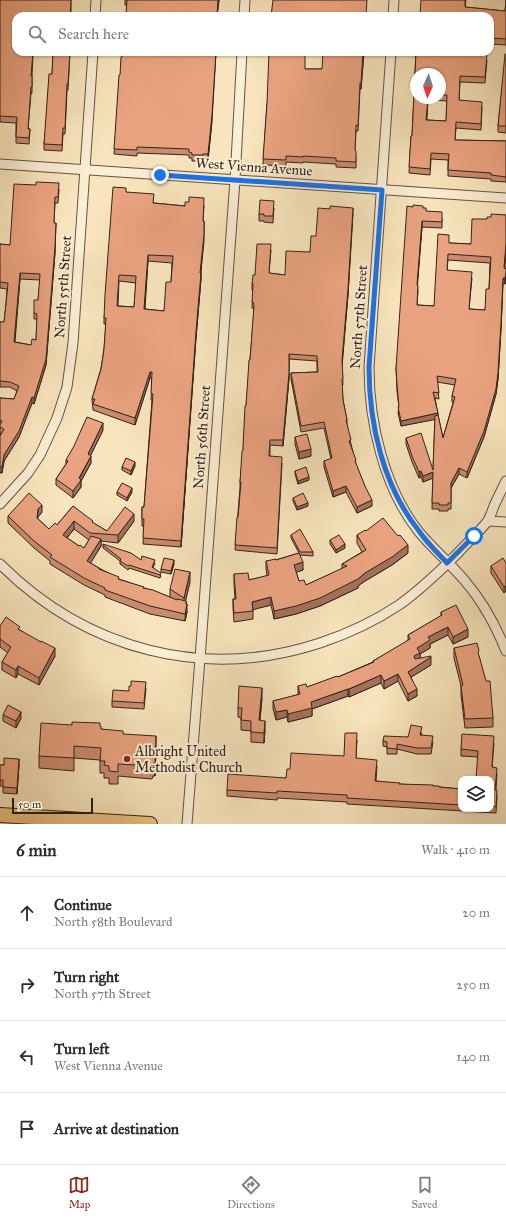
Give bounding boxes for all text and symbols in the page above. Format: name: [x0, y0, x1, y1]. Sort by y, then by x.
search box: [12, 12, 494, 56]
icon: search: [26, 23, 48, 45]
text: Search here: [58, 25, 129, 43]
north arrow: [410, 68, 446, 104]
street label: West Vienna Avenue: [195, 154, 313, 180]
route end: [151, 166, 169, 184]
street label: North 55th Street: [51, 235, 75, 339]
street label: North 57th Street: [347, 264, 371, 370]
street label: North 56th Street: [190, 385, 214, 489]
route start: [465, 527, 483, 545]
place label: Albright United Methodist Church: [134, 743, 243, 776]
marker: Albright United Methodist Church: [122, 754, 132, 764]
map controls: [458, 776, 494, 812]
button: layers: [458, 776, 494, 812]
scale bar: [12, 796, 93, 815]
text: 50 m: [18, 798, 41, 811]
text: 6 min: [16, 840, 57, 861]
text: Walk · 410 m: [421, 842, 490, 858]
text: Continue: [54, 896, 112, 914]
icon: ahead: [16, 902, 38, 924]
text: 20 m: [462, 905, 490, 921]
text: North 58th Boulevard: [54, 914, 173, 930]
text: Turn right: [54, 968, 119, 986]
icon: right: [16, 974, 38, 996]
text: 250 m: [456, 977, 490, 993]
text: North 57th Street: [54, 986, 151, 1002]
text: Turn left: [54, 1040, 110, 1058]
icon: left: [16, 1046, 38, 1068]
text: 140 m: [456, 1049, 490, 1065]
text: West Vienna Avenue: [54, 1058, 163, 1074]
icon: arrive: [16, 1118, 38, 1140]
text: Arrive at destination: [54, 1120, 179, 1138]
tab: Map: [68, 1174, 90, 1211]
tab: Directions: [227, 1174, 275, 1211]
tab: Saved: [411, 1174, 438, 1211]

